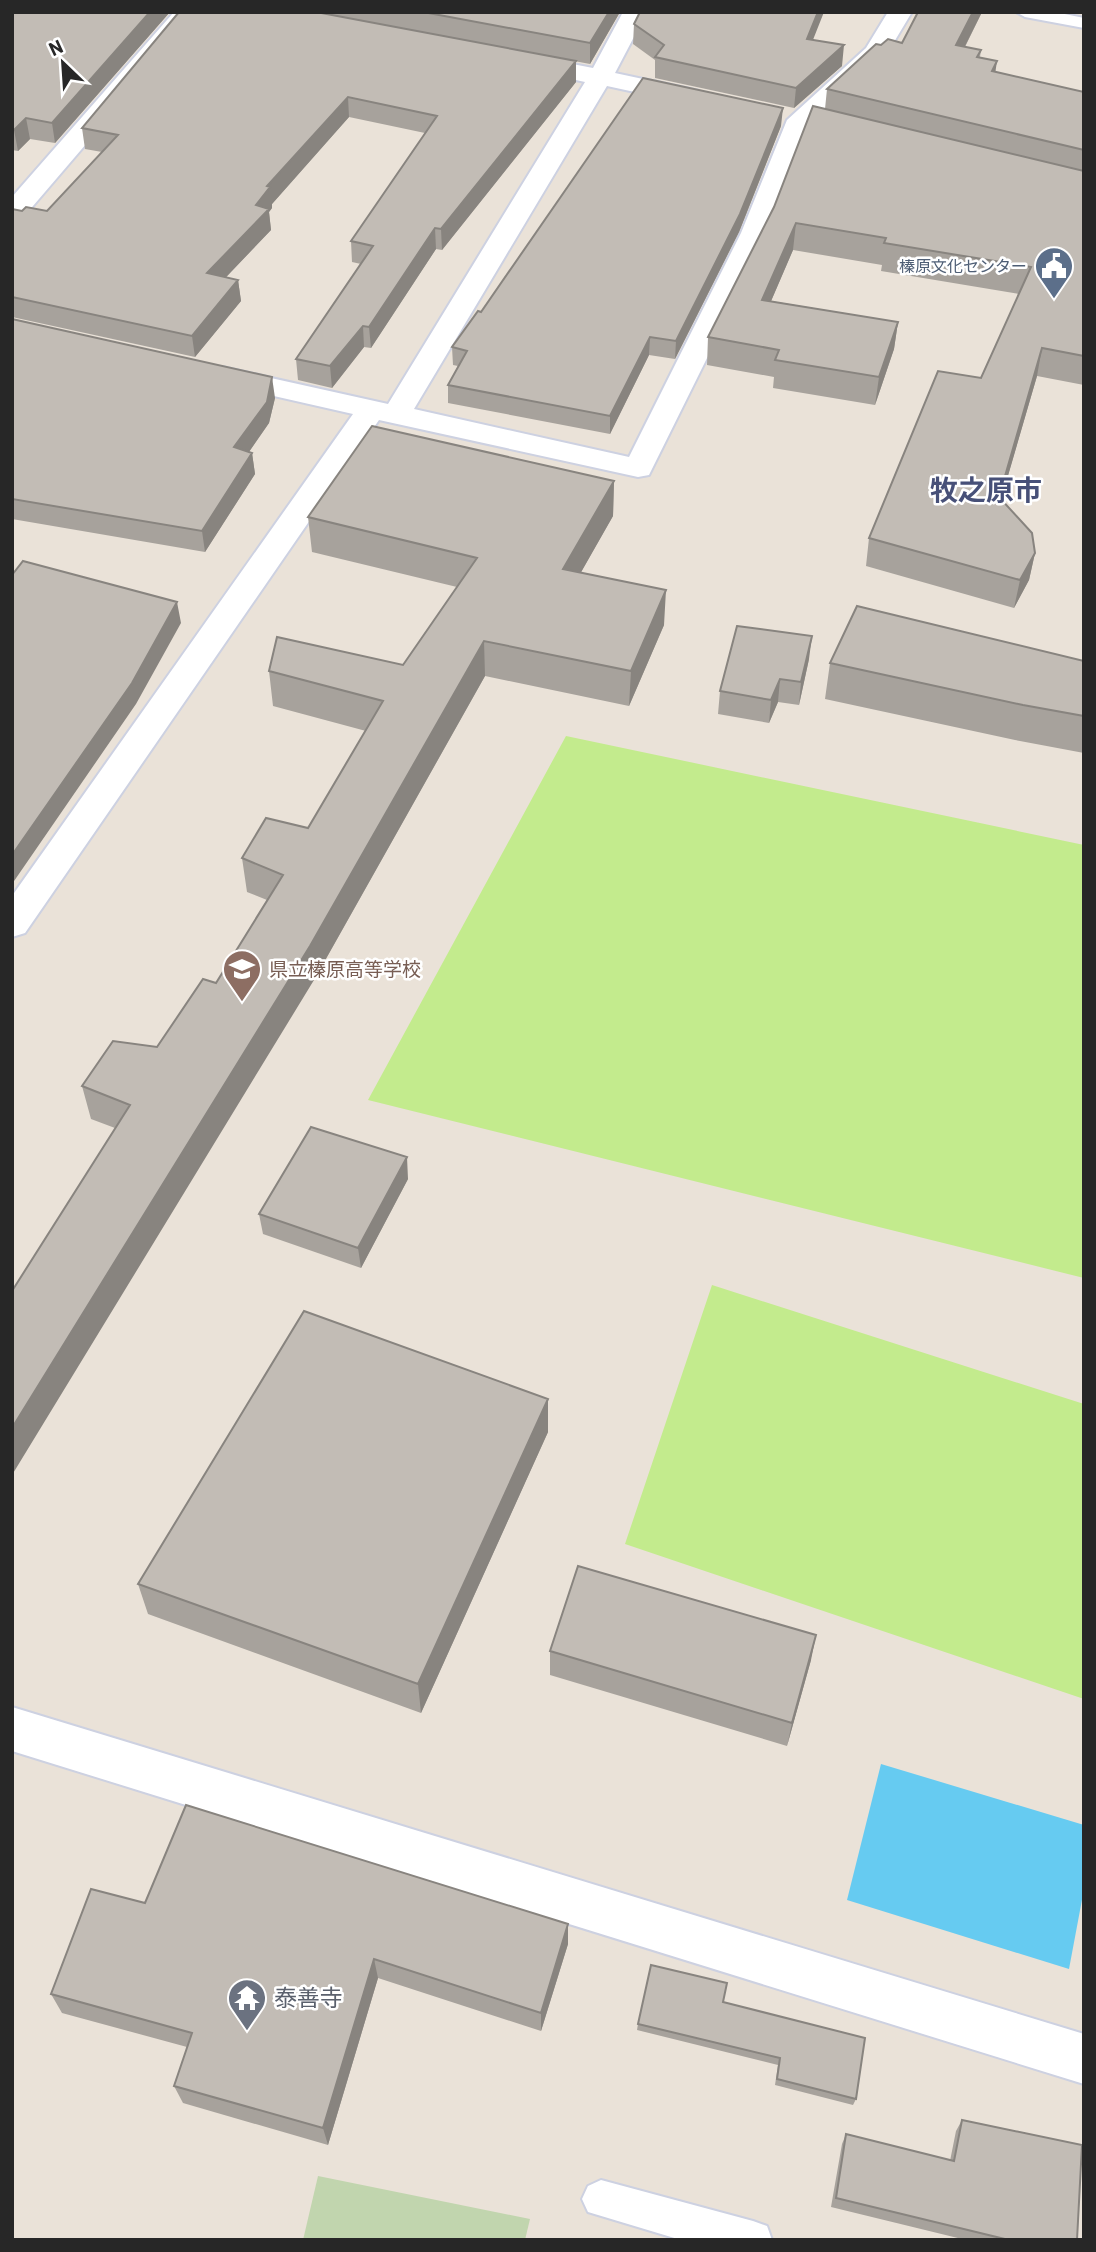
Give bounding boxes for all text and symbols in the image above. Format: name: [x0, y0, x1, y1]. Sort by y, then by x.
north arrow: [28, 28, 98, 98]
text: N: [45, 34, 66, 60]
public building icon: 榛原文化センター: [1033, 245, 1075, 300]
place label: 榛原文化センター: [899, 256, 1027, 275]
district label: 牧之原市: [930, 472, 1042, 506]
school or university icon: 県立榛原高等学校: [221, 948, 263, 1003]
place label: 県立榛原高等学校: [269, 957, 421, 980]
temple icon: 泰善寺: [226, 1977, 268, 2032]
place label: 泰善寺: [274, 1983, 343, 2011]

